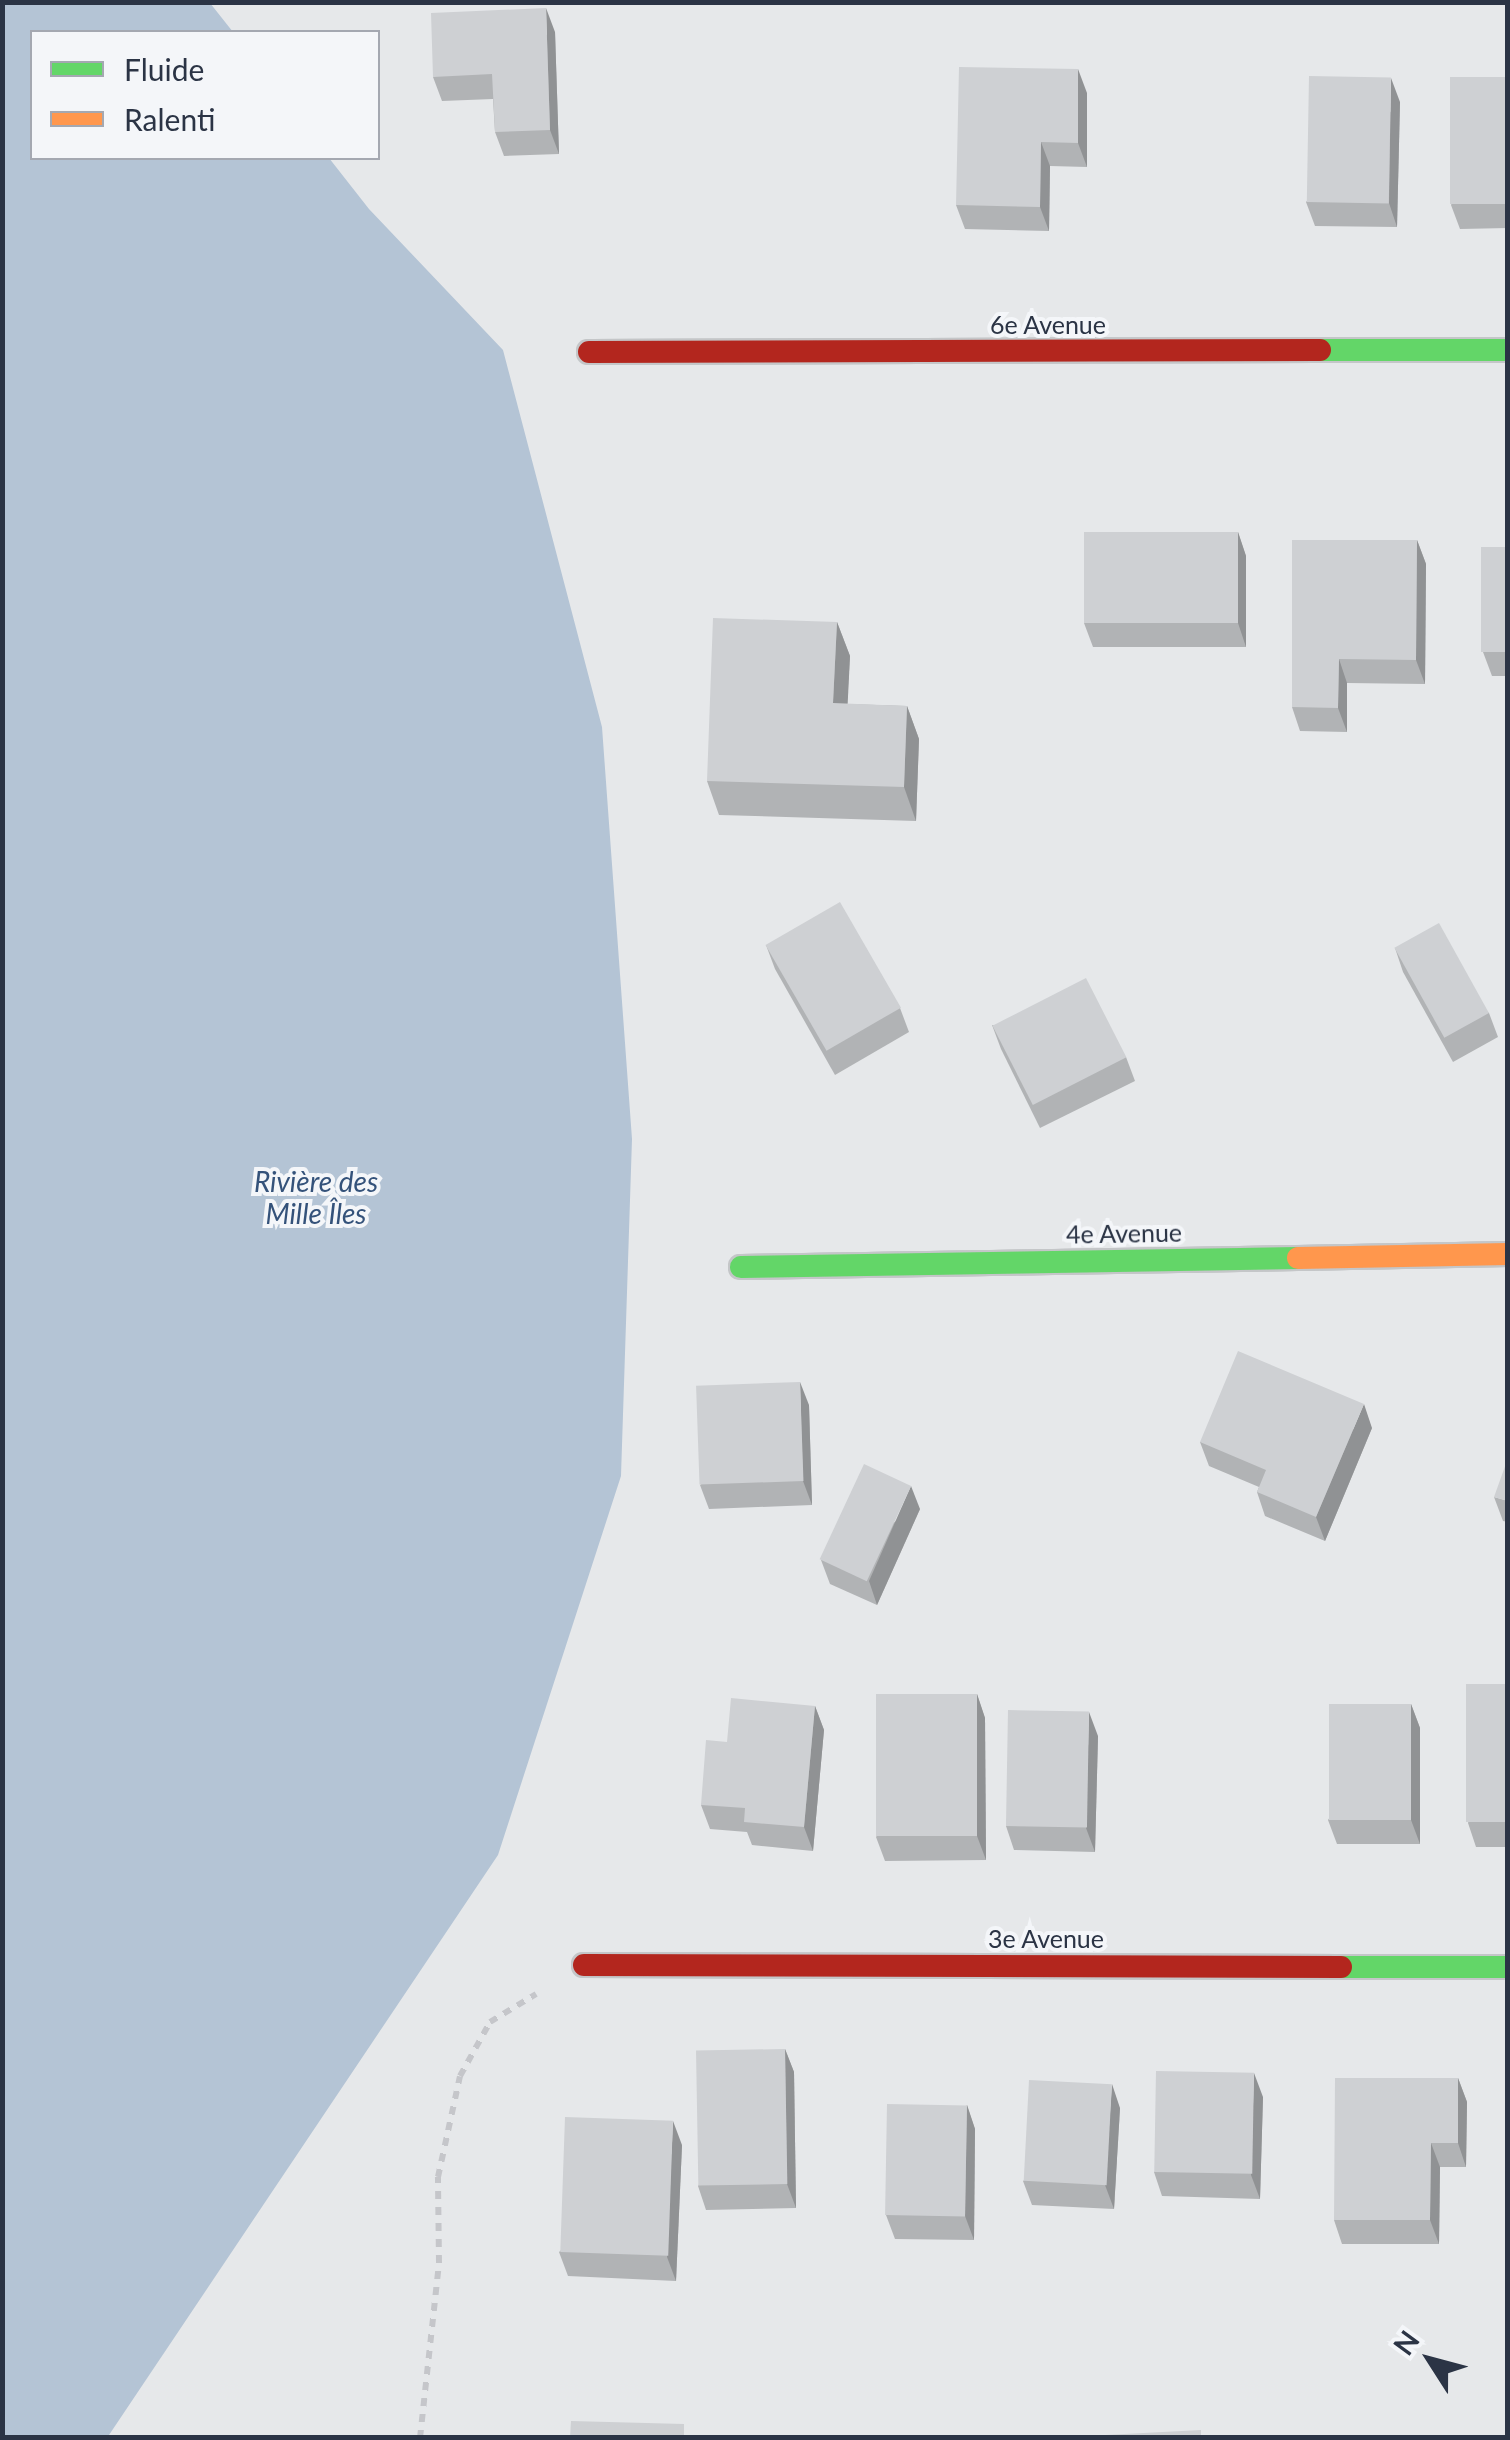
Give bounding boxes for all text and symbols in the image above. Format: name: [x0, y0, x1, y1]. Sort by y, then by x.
legend: [30, 30, 380, 160]
text: Fluide: [124, 51, 204, 87]
text: Ralenti: [124, 101, 215, 137]
street label: 6e Avenue: [990, 309, 1106, 339]
water label: Rivière des Mille Îles: [254, 1164, 378, 1230]
street label: 4e Avenue: [1065, 1217, 1183, 1249]
street label: 3e Avenue: [988, 1923, 1104, 1953]
north arrow: [1380, 2310, 1480, 2410]
text: N: [1386, 2324, 1426, 2361]

